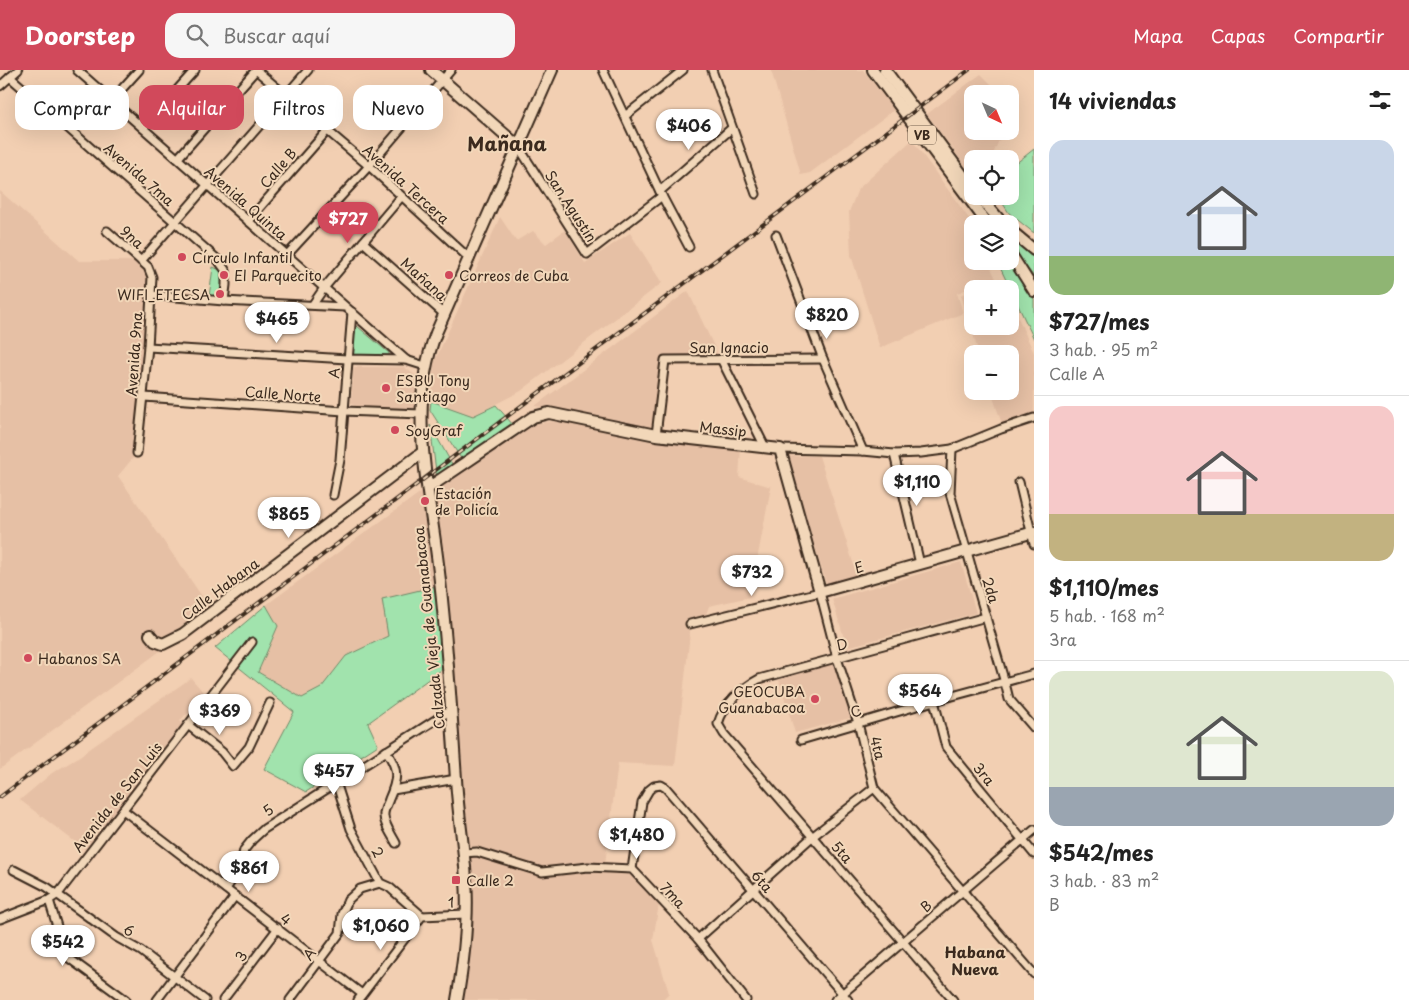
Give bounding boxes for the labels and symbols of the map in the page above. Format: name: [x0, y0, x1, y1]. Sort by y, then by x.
north arrow: [964, 85, 1019, 140]
pin: $406: [659, 108, 719, 151]
road number: VB: [908, 126, 936, 144]
district label: Mañana: [467, 129, 547, 157]
street label: Avenida 7ma: [99, 137, 179, 211]
street label: Avenida Tercera: [358, 139, 454, 229]
street label: Calle B: [255, 143, 301, 193]
street label: Avenida Quinta: [200, 161, 292, 245]
street label: San Agustín: [540, 166, 602, 246]
pin: $727: [318, 202, 378, 244]
street label: 9na: [116, 221, 149, 253]
place label: Círculo Infantil: [192, 247, 293, 268]
marker: Círculo Infantil: [176, 251, 188, 263]
street label: Mañana: [396, 252, 452, 306]
place label: El Parquecito: [234, 265, 322, 286]
place label: Correos de Cuba: [459, 265, 569, 286]
marker: El Parquecito: [218, 269, 230, 281]
marker: Correos de Cuba: [443, 269, 455, 281]
place label: WIFI_ETECSA: [117, 284, 210, 305]
marker: WIFI_ETECSA: [214, 288, 226, 300]
pin: $820: [797, 298, 857, 340]
pin: $465: [247, 302, 307, 344]
street label: Avenida 9na: [121, 310, 147, 397]
street label: San Ignacio: [689, 337, 769, 358]
street label: A: [323, 367, 345, 379]
place label: ESBU Tony Santiago: [396, 370, 470, 407]
street label: Calle Norte: [244, 381, 322, 407]
marker: ESBU Tony Santiago: [380, 382, 392, 394]
street label: Massip: [698, 416, 748, 442]
place label: SoyGraf: [405, 420, 463, 441]
marker: SoyGraf: [389, 424, 401, 436]
pin: $1,110: [876, 464, 958, 507]
place label: Estación de Policía: [435, 483, 499, 520]
marker: Estación de Policía: [419, 495, 431, 507]
pin: $865: [259, 496, 319, 539]
street label: Calzada Vieja de Guanabacoa: [408, 525, 450, 730]
street label: Calle Habana: [177, 553, 263, 625]
pin: $732: [722, 554, 782, 597]
street label: E: [852, 556, 866, 578]
street label: 2da: [977, 574, 1005, 606]
street label: D: [834, 632, 850, 656]
place label: Habanos SA: [38, 648, 121, 669]
marker: Habanos SA: [22, 652, 34, 664]
pin: $564: [890, 674, 950, 716]
place label: GEOCUBA Guanabacoa: [718, 681, 805, 718]
marker: GEOCUBA Guanabacoa: [809, 693, 821, 705]
pin: $369: [190, 694, 250, 736]
street label: C: [848, 699, 864, 723]
street label: 4ta: [865, 734, 891, 762]
street label: Avenida de San Luis: [67, 737, 167, 857]
pin: $457: [304, 754, 364, 796]
street label: 3ra: [968, 758, 1000, 790]
street label: 5: [258, 799, 278, 821]
pin: $1,480: [596, 818, 678, 860]
street label: 5ta: [826, 836, 858, 868]
street label: 2: [366, 843, 390, 861]
pin: $861: [219, 850, 279, 893]
street label: 6ta: [746, 865, 778, 897]
place label: Calle 2: [466, 870, 514, 891]
marker: Calle 2: [450, 874, 462, 886]
street label: 7ma: [656, 877, 691, 913]
street label: 1: [447, 891, 455, 913]
street label: B: [916, 895, 936, 917]
street label: 4: [276, 908, 296, 930]
pin: $1,060: [340, 908, 422, 951]
street label: 6: [120, 918, 139, 942]
pin: $542: [33, 924, 93, 967]
district label: Habana Nueva: [944, 940, 1006, 980]
street label: A: [297, 943, 321, 965]
street label: 3: [230, 946, 252, 966]

